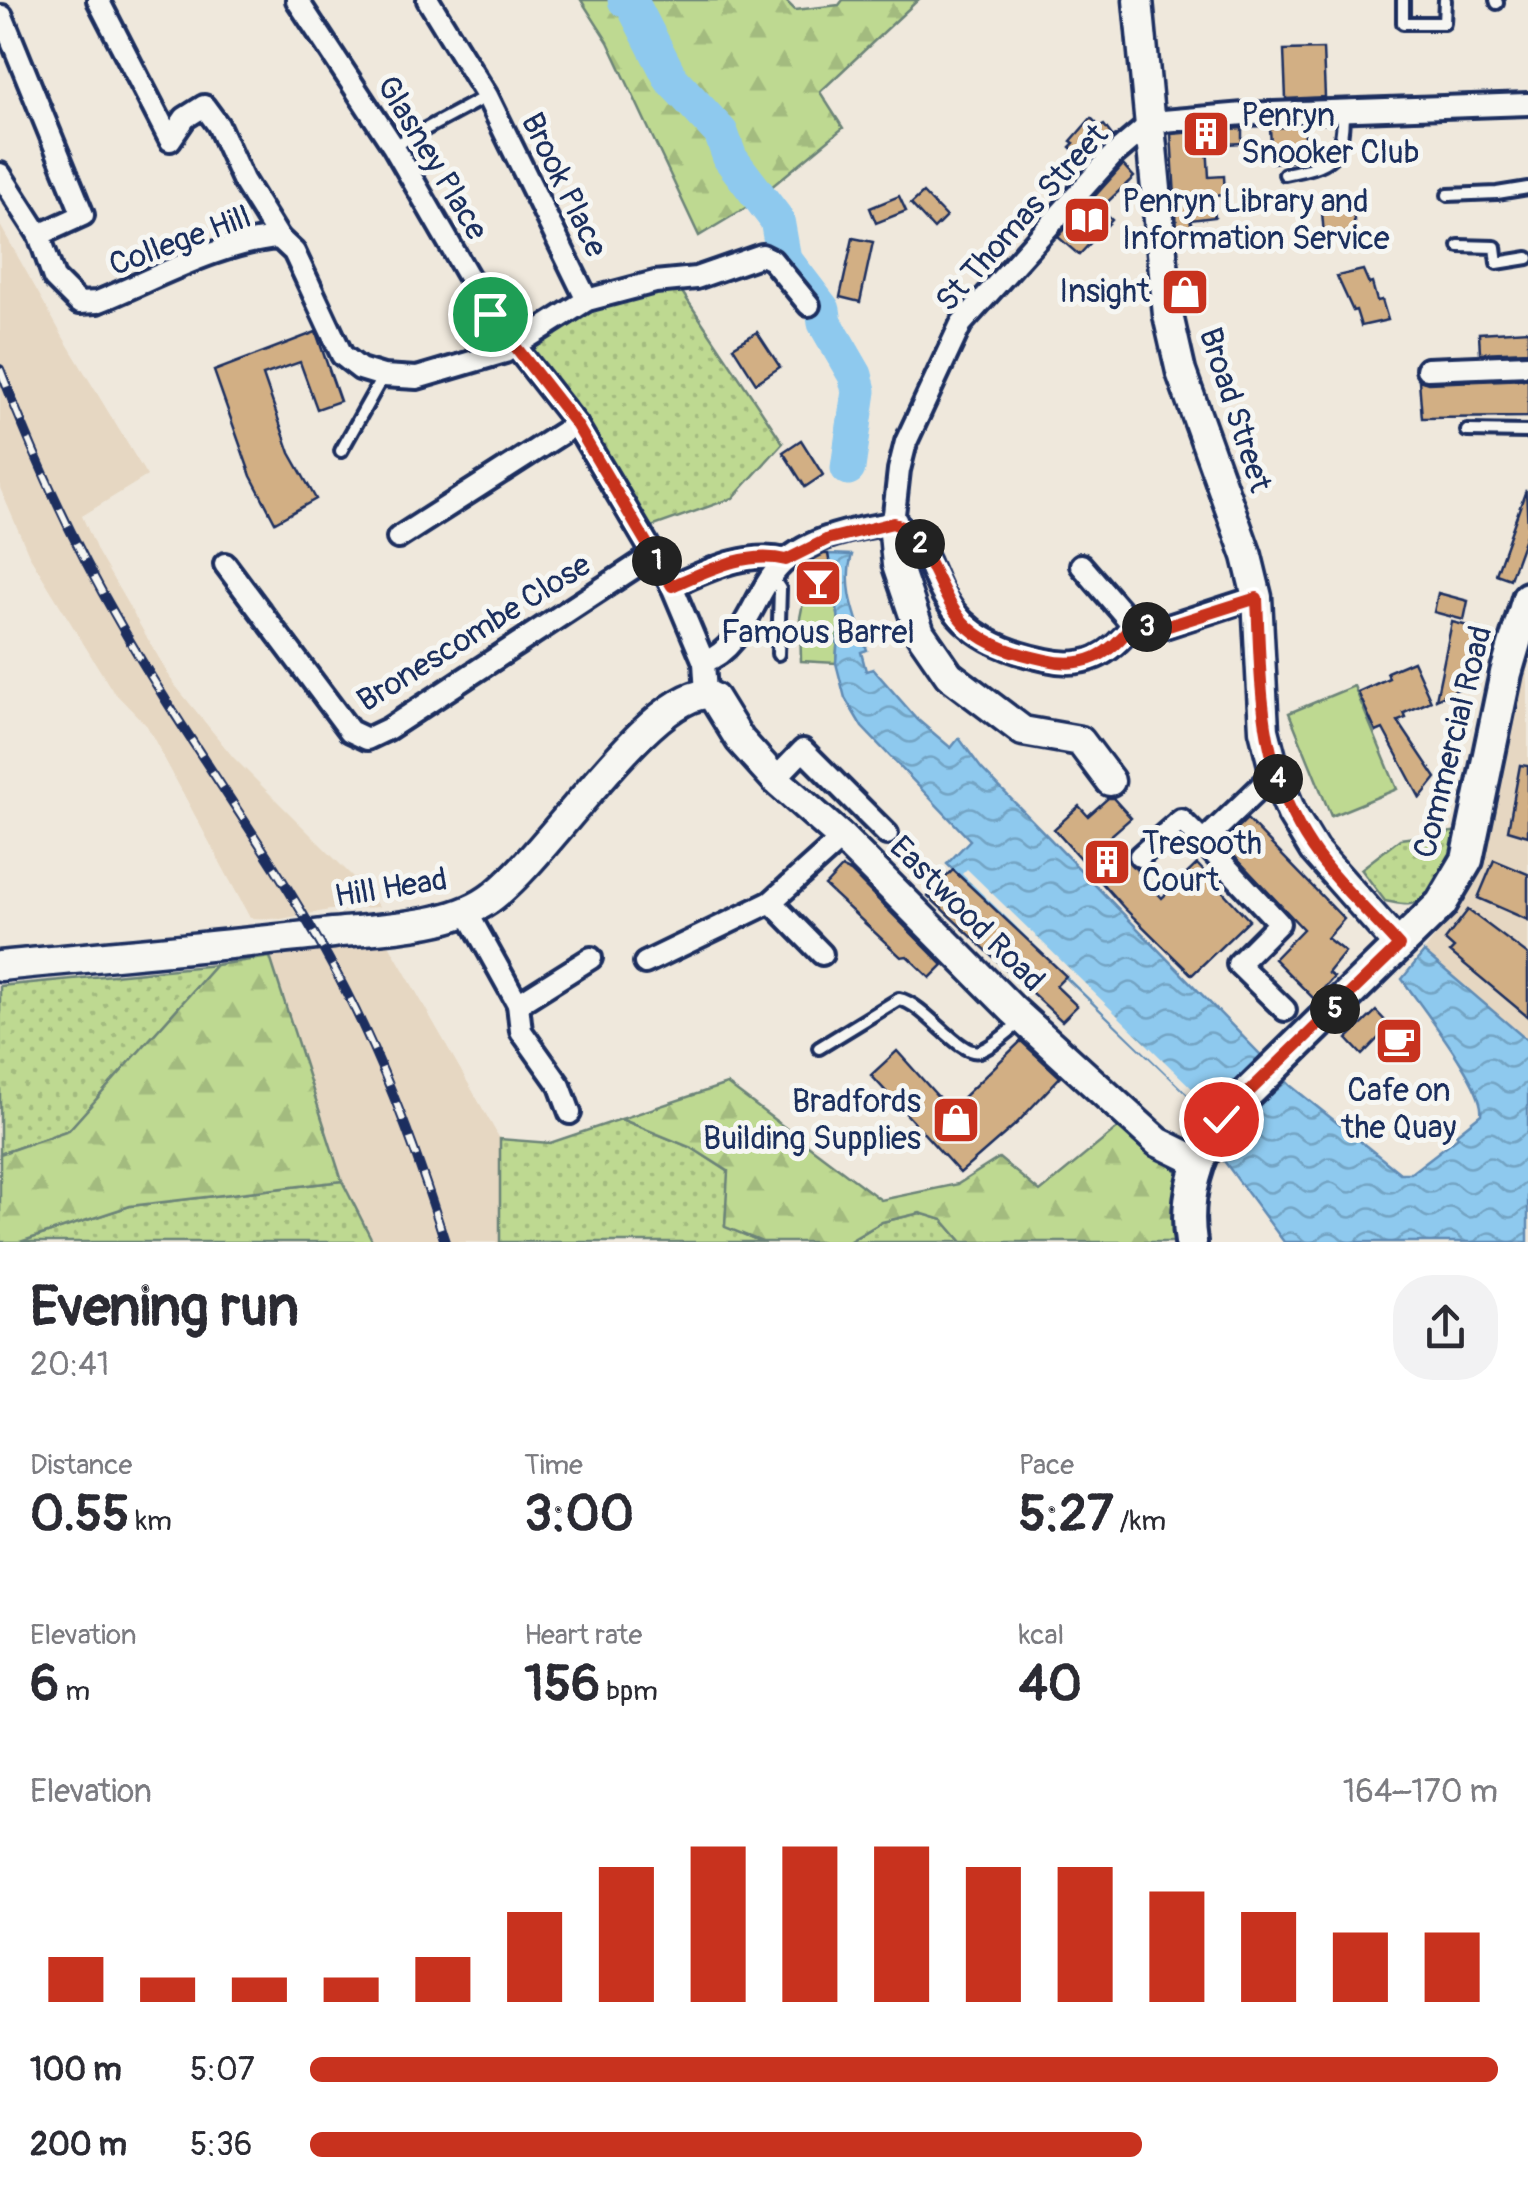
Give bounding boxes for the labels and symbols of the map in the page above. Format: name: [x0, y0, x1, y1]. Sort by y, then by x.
street label: Glasney Place: [367, 69, 497, 248]
place label: Penryn Snooker Club: [1241, 96, 1419, 173]
street label: Brook Place: [512, 106, 616, 264]
building icon: Penryn Snooker Club: [1180, 108, 1232, 160]
street label: St Thomas Street: [927, 116, 1117, 320]
place label: Penryn Library and Information Service: [1122, 182, 1390, 259]
library icon: Penryn Library and Information Service: [1061, 194, 1113, 246]
street label: College Hill: [104, 197, 256, 285]
shop icon: Insight: [1159, 266, 1211, 318]
pin: [448, 272, 533, 357]
place label: Insight: [1059, 272, 1150, 312]
street label: Broad Street: [1190, 323, 1280, 497]
pin: 2: [895, 519, 945, 569]
pin: 1: [632, 536, 682, 586]
street label: Bronescombe Close: [350, 545, 598, 721]
bar icon: Famous Barrel: [792, 557, 844, 609]
pin: 3: [1122, 602, 1172, 652]
place label: Famous Barrel: [721, 613, 915, 653]
street label: Commercial Road: [1405, 622, 1501, 862]
pin: 4: [1253, 754, 1303, 804]
place label: Tresooth Court: [1142, 824, 1262, 901]
street label: Eastwood Road: [881, 828, 1053, 1000]
building icon: Tresooth Court: [1081, 836, 1133, 888]
street label: Hill Head: [332, 859, 450, 917]
pin: 5: [1310, 984, 1360, 1034]
cafe icon: Cafe on the Quay: [1373, 1015, 1425, 1067]
place label: Cafe on the Quay: [1341, 1071, 1457, 1148]
pin: [1179, 1077, 1264, 1162]
place label: Bradfords Building Supplies: [703, 1082, 921, 1159]
shop icon: Bradfords Building Supplies: [930, 1094, 982, 1146]

